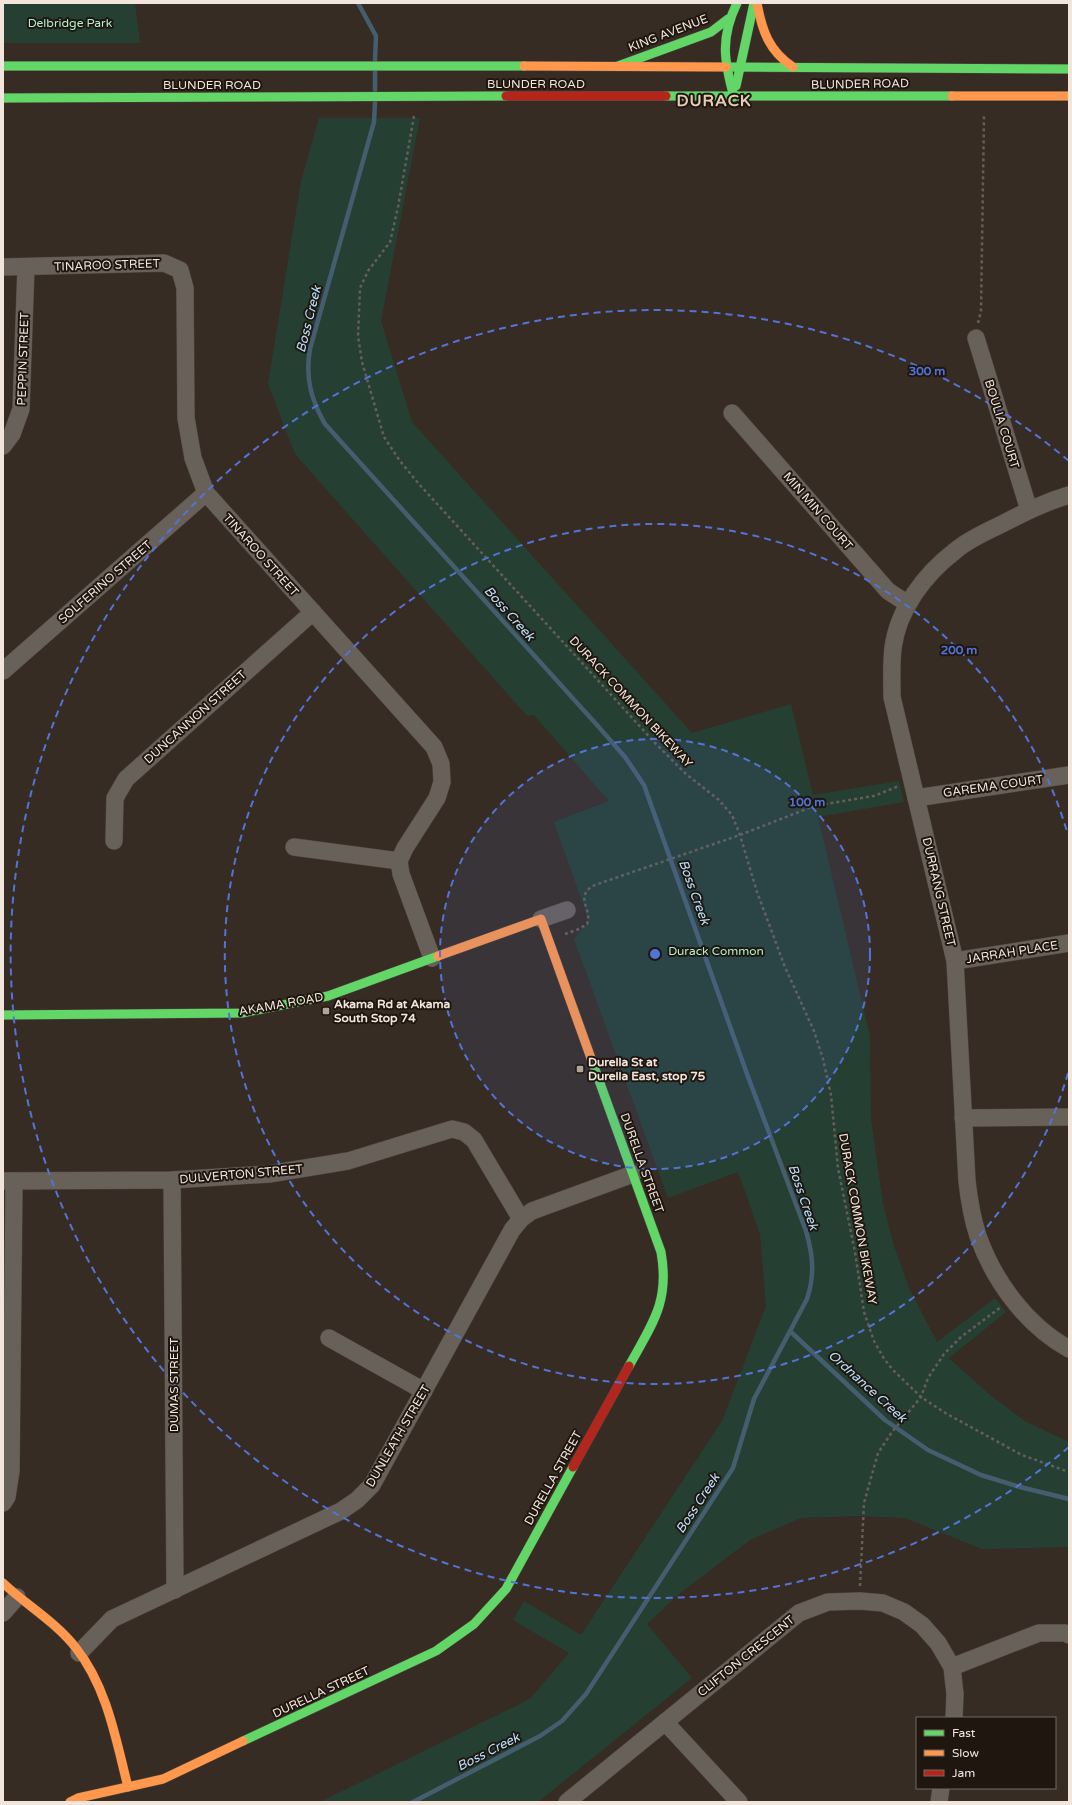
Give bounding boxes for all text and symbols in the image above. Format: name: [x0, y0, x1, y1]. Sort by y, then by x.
street label: KING AVENUE: [626, 11, 710, 55]
park label: Delbridge Park: [28, 16, 113, 30]
street label: BLUNDER ROAD: [811, 76, 909, 92]
street label: BLUNDER ROAD: [487, 77, 585, 91]
street label: BLUNDER ROAD: [163, 78, 261, 92]
district label: DURACK: [676, 91, 752, 111]
street label: TINAROO STREET: [54, 256, 161, 274]
water label: Boss Creek: [293, 283, 325, 354]
street label: PEPPIN STREET: [14, 311, 32, 406]
text: 300 m: [909, 364, 945, 378]
street label: BOULIA COURT: [982, 378, 1022, 471]
street label: MIN MIN COURT: [780, 469, 856, 553]
street label: TINAROO STREET: [220, 511, 302, 600]
street label: SOLFERINO STREET: [56, 537, 155, 626]
water label: Boss Creek: [480, 583, 539, 645]
street label: DURACK COMMON BIKEWAY: [567, 634, 696, 771]
text: 200 m: [941, 643, 977, 657]
street label: DUNCANNON STREET: [141, 667, 249, 766]
street label: GAREMA COURT: [942, 772, 1045, 800]
text: 100 m: [789, 795, 825, 809]
street label: DURRANG STREET: [920, 836, 959, 949]
water label: Boss Creek: [675, 858, 714, 928]
street label: JARRAH PLACE: [965, 938, 1059, 966]
park label: Durack Common: [668, 944, 764, 958]
centre of rings: [648, 947, 662, 961]
street label: AKAMA ROAD: [238, 990, 324, 1018]
place label: Akama Rd at Akama South Stop 74: [334, 997, 451, 1026]
marker: Akama Rd at Akama South Stop 74: [321, 1006, 331, 1016]
place label: Durella St at Durella East, stop 75: [588, 1055, 706, 1084]
marker: Durella St at Durella East, stop 75: [575, 1064, 585, 1074]
street label: DURELLA STREET: [617, 1111, 667, 1216]
street label: DURACK COMMON BIKEWAY: [836, 1132, 880, 1306]
street label: DULVERTON STREET: [179, 1162, 304, 1186]
water label: Boss Creek: [784, 1162, 822, 1233]
street label: DUMAS STREET: [167, 1337, 181, 1432]
water label: Ordnance Creek: [825, 1347, 910, 1427]
street label: DUNLEATH STREET: [363, 1382, 433, 1489]
street label: DURELLA STREET: [521, 1428, 585, 1527]
water label: Boss Creek: [673, 1470, 724, 1537]
street label: CLIFTON CRESCENT: [695, 1612, 798, 1699]
street label: DURELLA STREET: [270, 1663, 372, 1721]
legend: [916, 1717, 1056, 1789]
text: Fast: [952, 1726, 976, 1740]
water label: Boss Creek: [454, 1729, 523, 1775]
text: Slow: [952, 1746, 979, 1760]
text: Jam: [952, 1766, 975, 1780]

